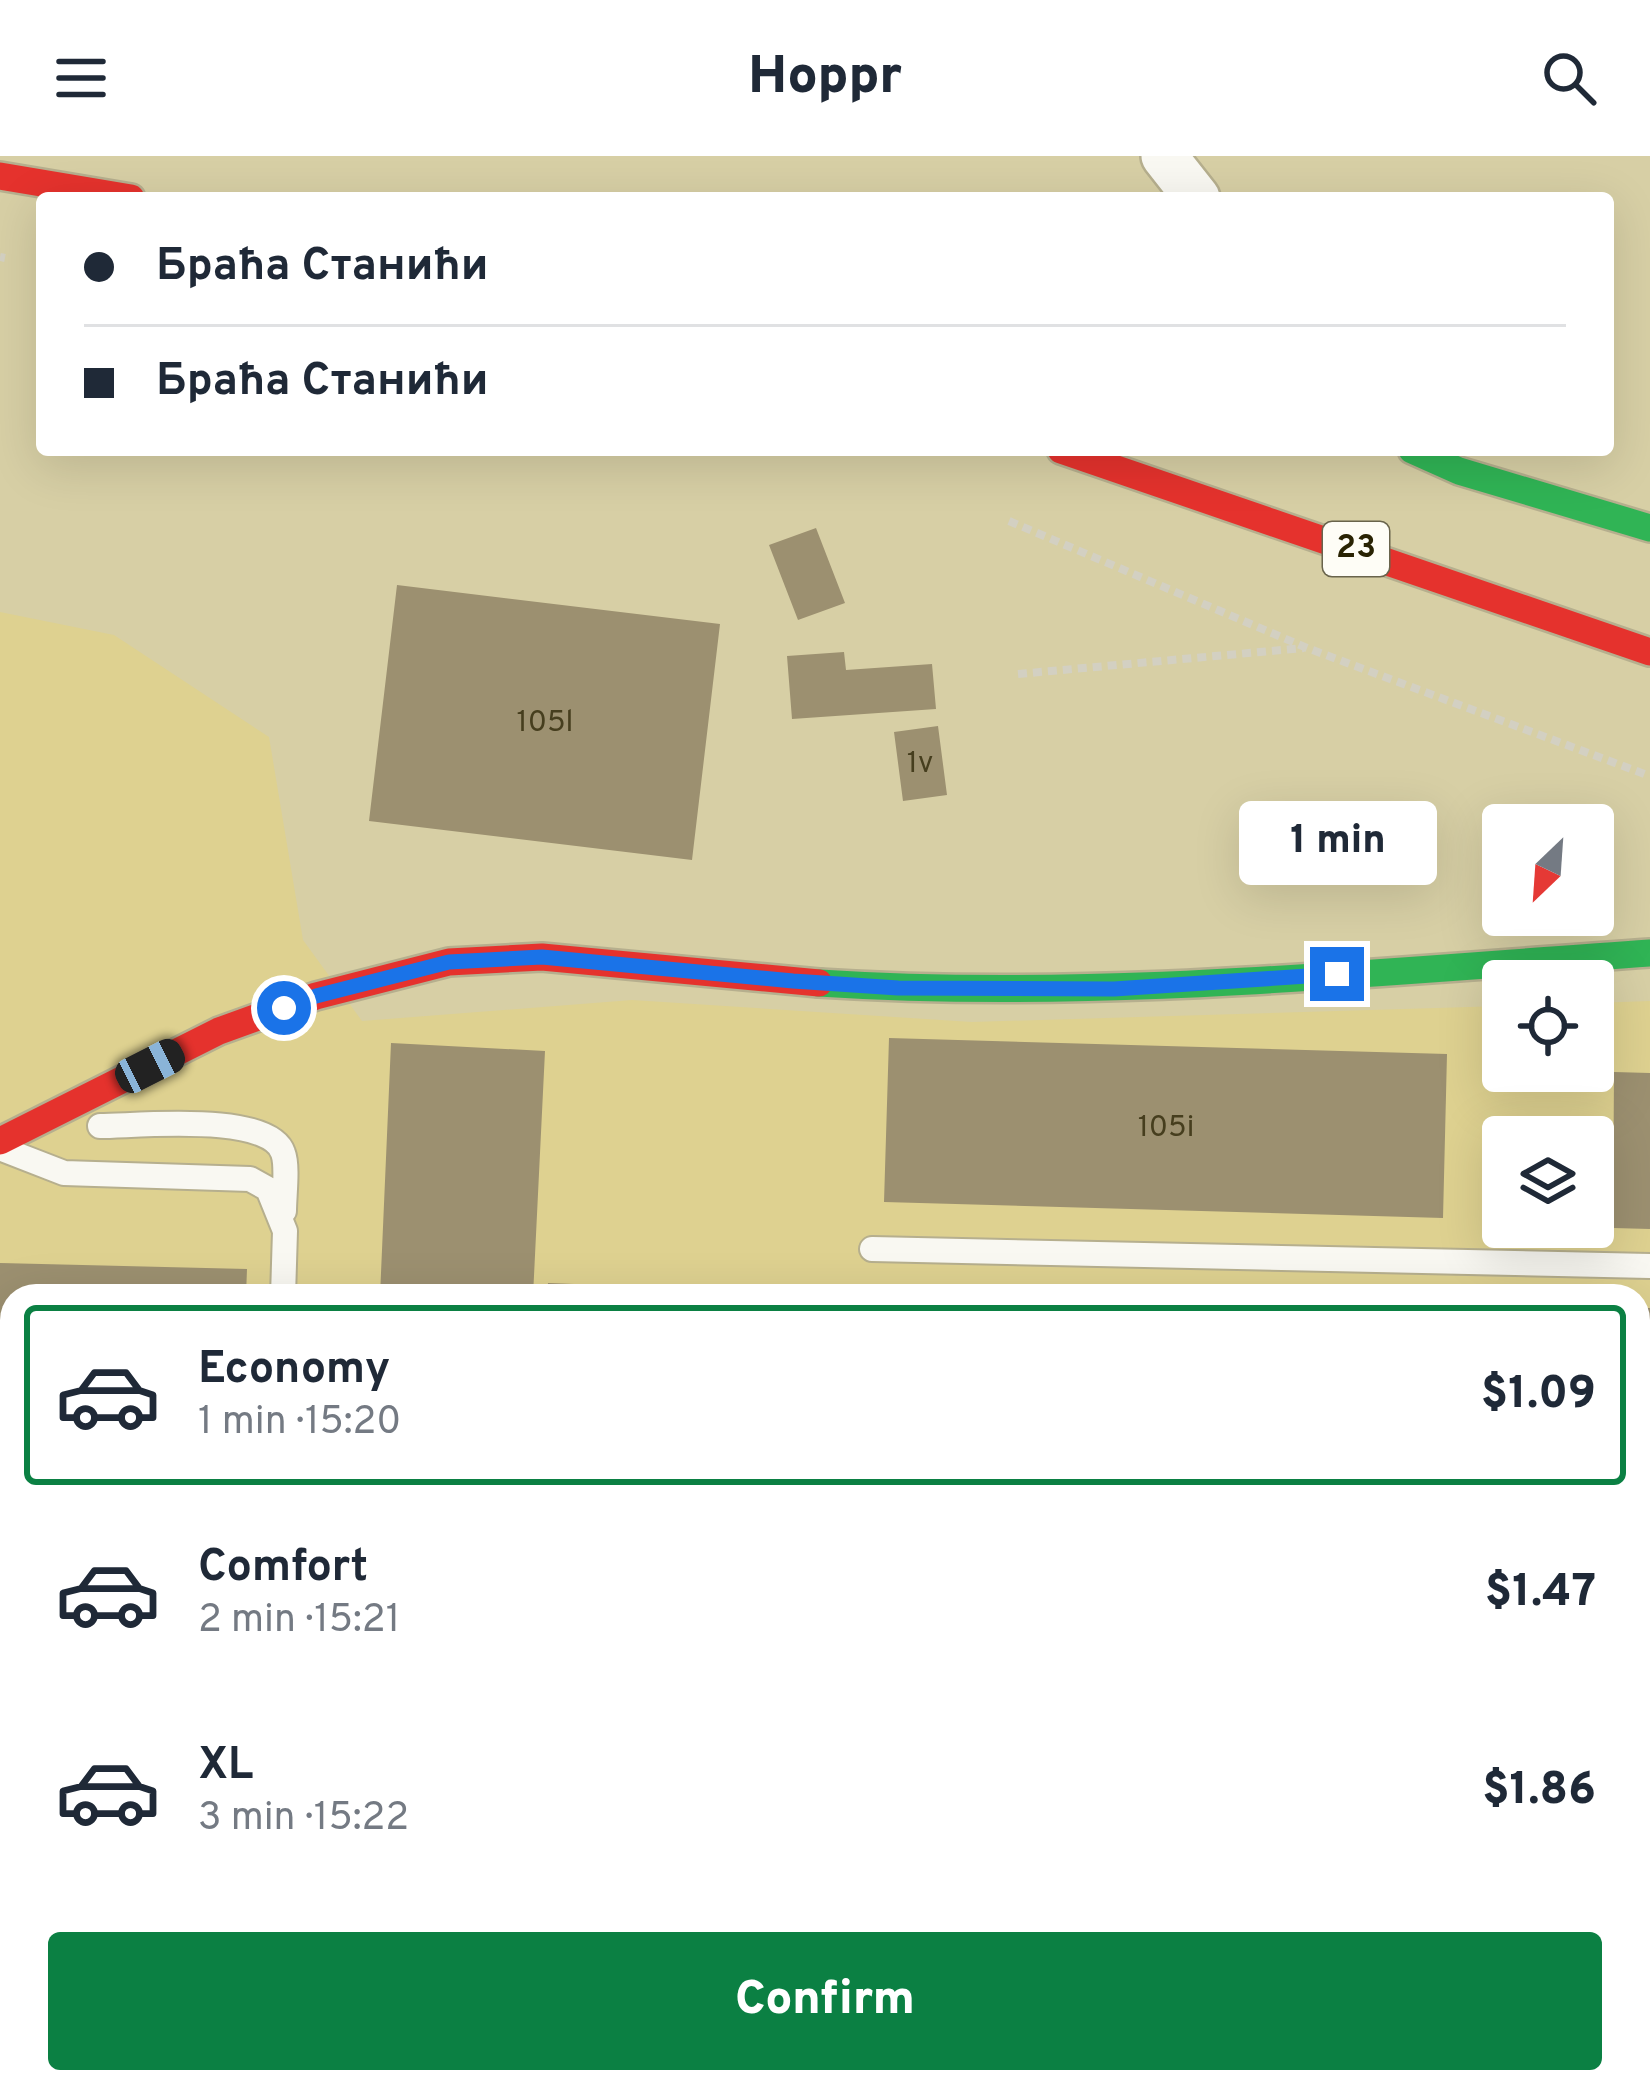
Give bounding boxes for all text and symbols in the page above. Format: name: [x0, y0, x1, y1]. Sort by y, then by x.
text: Hoppr: [748, 44, 902, 113]
icon: menu: [48, 45, 114, 111]
icon: search: [1536, 45, 1602, 111]
text: Браћа Станићи: [156, 239, 489, 296]
text: Браћа Станићи: [156, 354, 489, 411]
road number: 23: [1323, 522, 1389, 576]
house number: 105l: [517, 705, 573, 742]
house number: 1v: [907, 746, 933, 783]
callout: 1 min: [1238, 800, 1436, 884]
north arrow: [1482, 804, 1614, 936]
map controls: [1482, 804, 1614, 1248]
text: 1 min: [1290, 818, 1386, 867]
route end: [1310, 947, 1364, 1001]
button: locate: [1482, 960, 1614, 1092]
route start: [257, 981, 311, 1035]
car: [110, 1034, 190, 1098]
house number: 105i: [1138, 1110, 1194, 1147]
button: layers: [1482, 1116, 1614, 1248]
icon: car: [54, 1341, 162, 1449]
text: Economy: [198, 1342, 390, 1399]
text: $1.09: [1481, 1367, 1596, 1424]
text: 1 min · 15:20: [198, 1399, 401, 1448]
icon: car: [54, 1539, 162, 1647]
text: Comfort: [198, 1540, 368, 1597]
text: $1.47: [1485, 1565, 1596, 1622]
text: 2 min · 15:21: [198, 1597, 400, 1646]
icon: car: [54, 1737, 162, 1845]
text: XL: [198, 1738, 253, 1795]
text: $1.86: [1482, 1763, 1596, 1820]
text: 3 min · 15:22: [198, 1795, 409, 1844]
button: Confirm: [48, 1932, 1602, 2070]

